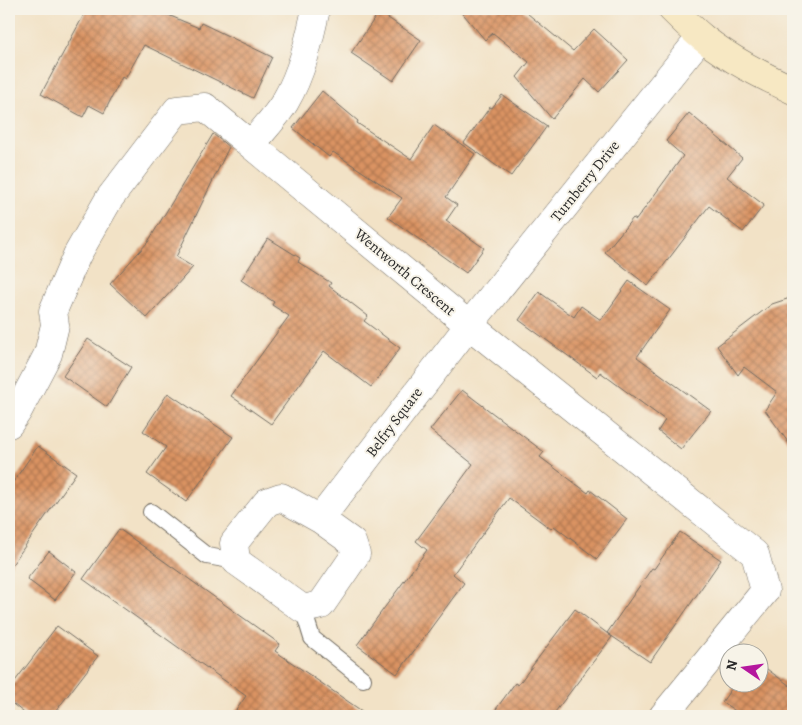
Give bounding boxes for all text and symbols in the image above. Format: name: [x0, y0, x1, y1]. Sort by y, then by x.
street label: Turnberry Drive: [546, 136, 624, 226]
street label: Wentworth Crescent: [350, 223, 460, 320]
street label: Belfry Square: [361, 383, 427, 461]
north arrow: [720, 642, 770, 692]
text: N: [721, 658, 742, 672]

